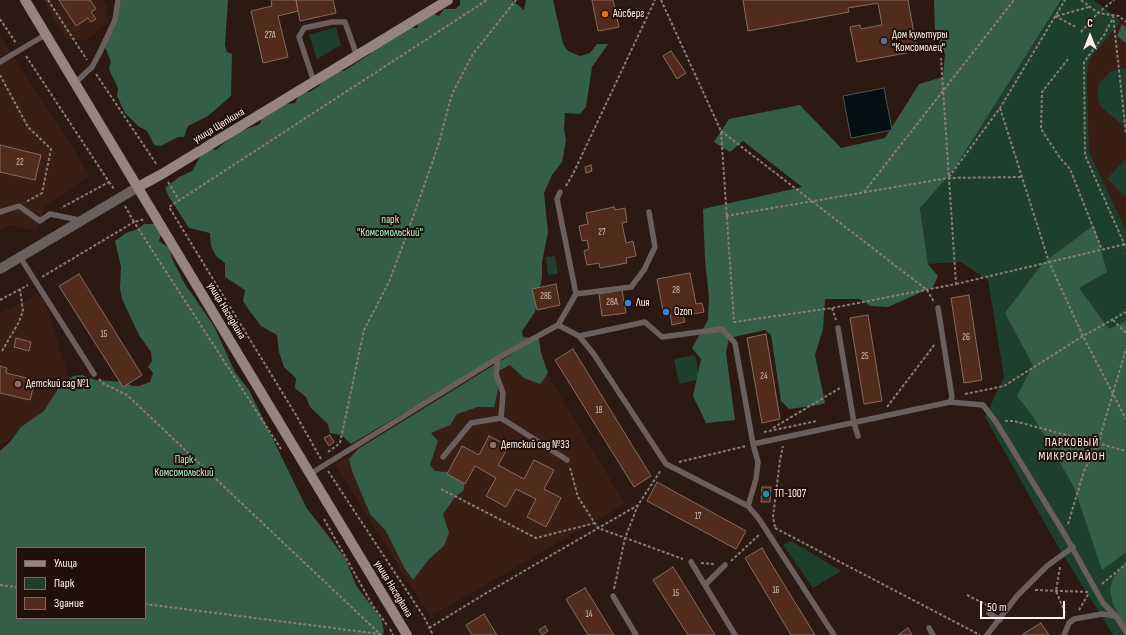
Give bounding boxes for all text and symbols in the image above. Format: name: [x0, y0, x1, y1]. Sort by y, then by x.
place label: Айсберг: [613, 7, 644, 21]
marker: Айсберг: [600, 9, 610, 19]
north arrow: [1070, 16, 1110, 56]
text: С: [1087, 17, 1093, 30]
place label: Дом культуры "Комсомолец": [892, 28, 948, 54]
house number: 27А: [264, 31, 276, 41]
marker: Дом культуры "Комсомолец": [879, 36, 889, 46]
street label: улица Щепкина: [191, 106, 247, 146]
house number: 22: [16, 158, 24, 168]
park label: парк "Комсомольский": [357, 213, 423, 239]
house number: 27: [598, 228, 606, 238]
street label: улица Наседкина: [204, 280, 248, 342]
house number: 28: [672, 286, 680, 296]
house number: 28Б: [540, 292, 552, 302]
place label: Лия: [636, 296, 650, 310]
house number: 28А: [606, 298, 618, 308]
marker: Лия: [623, 298, 633, 308]
place label: Ozon: [674, 305, 692, 319]
marker: Ozon: [661, 307, 671, 317]
house number: 15: [101, 330, 107, 340]
house number: 26: [962, 333, 970, 343]
house number: 25: [861, 352, 869, 362]
house number: 24: [760, 372, 768, 382]
place label: Детский сад №1: [26, 377, 89, 391]
marker: Детский сад №1: [13, 379, 23, 389]
house number: 18: [595, 406, 603, 416]
district label: ПАРКОВЫЙ МИКРОРАЙОН: [1038, 436, 1106, 464]
place label: Детский сад №33: [501, 438, 570, 452]
marker: Детский сад №33: [488, 440, 498, 450]
park label: Парк Комсомольский: [154, 453, 214, 479]
place label: ТП-1007: [774, 487, 806, 501]
marker: ТП-1007: [761, 489, 771, 499]
house number: 17: [695, 512, 701, 522]
legend: [16, 547, 146, 619]
text: Улица: [54, 556, 77, 571]
street label: улица Наседкина: [371, 558, 415, 620]
text: Парк: [54, 576, 74, 591]
house number: 16: [772, 586, 780, 596]
house number: 15: [673, 589, 679, 599]
scale bar: [982, 593, 1067, 619]
text: Здание: [54, 596, 84, 611]
text: 50 m: [987, 600, 1007, 615]
house number: 14: [586, 610, 592, 620]

